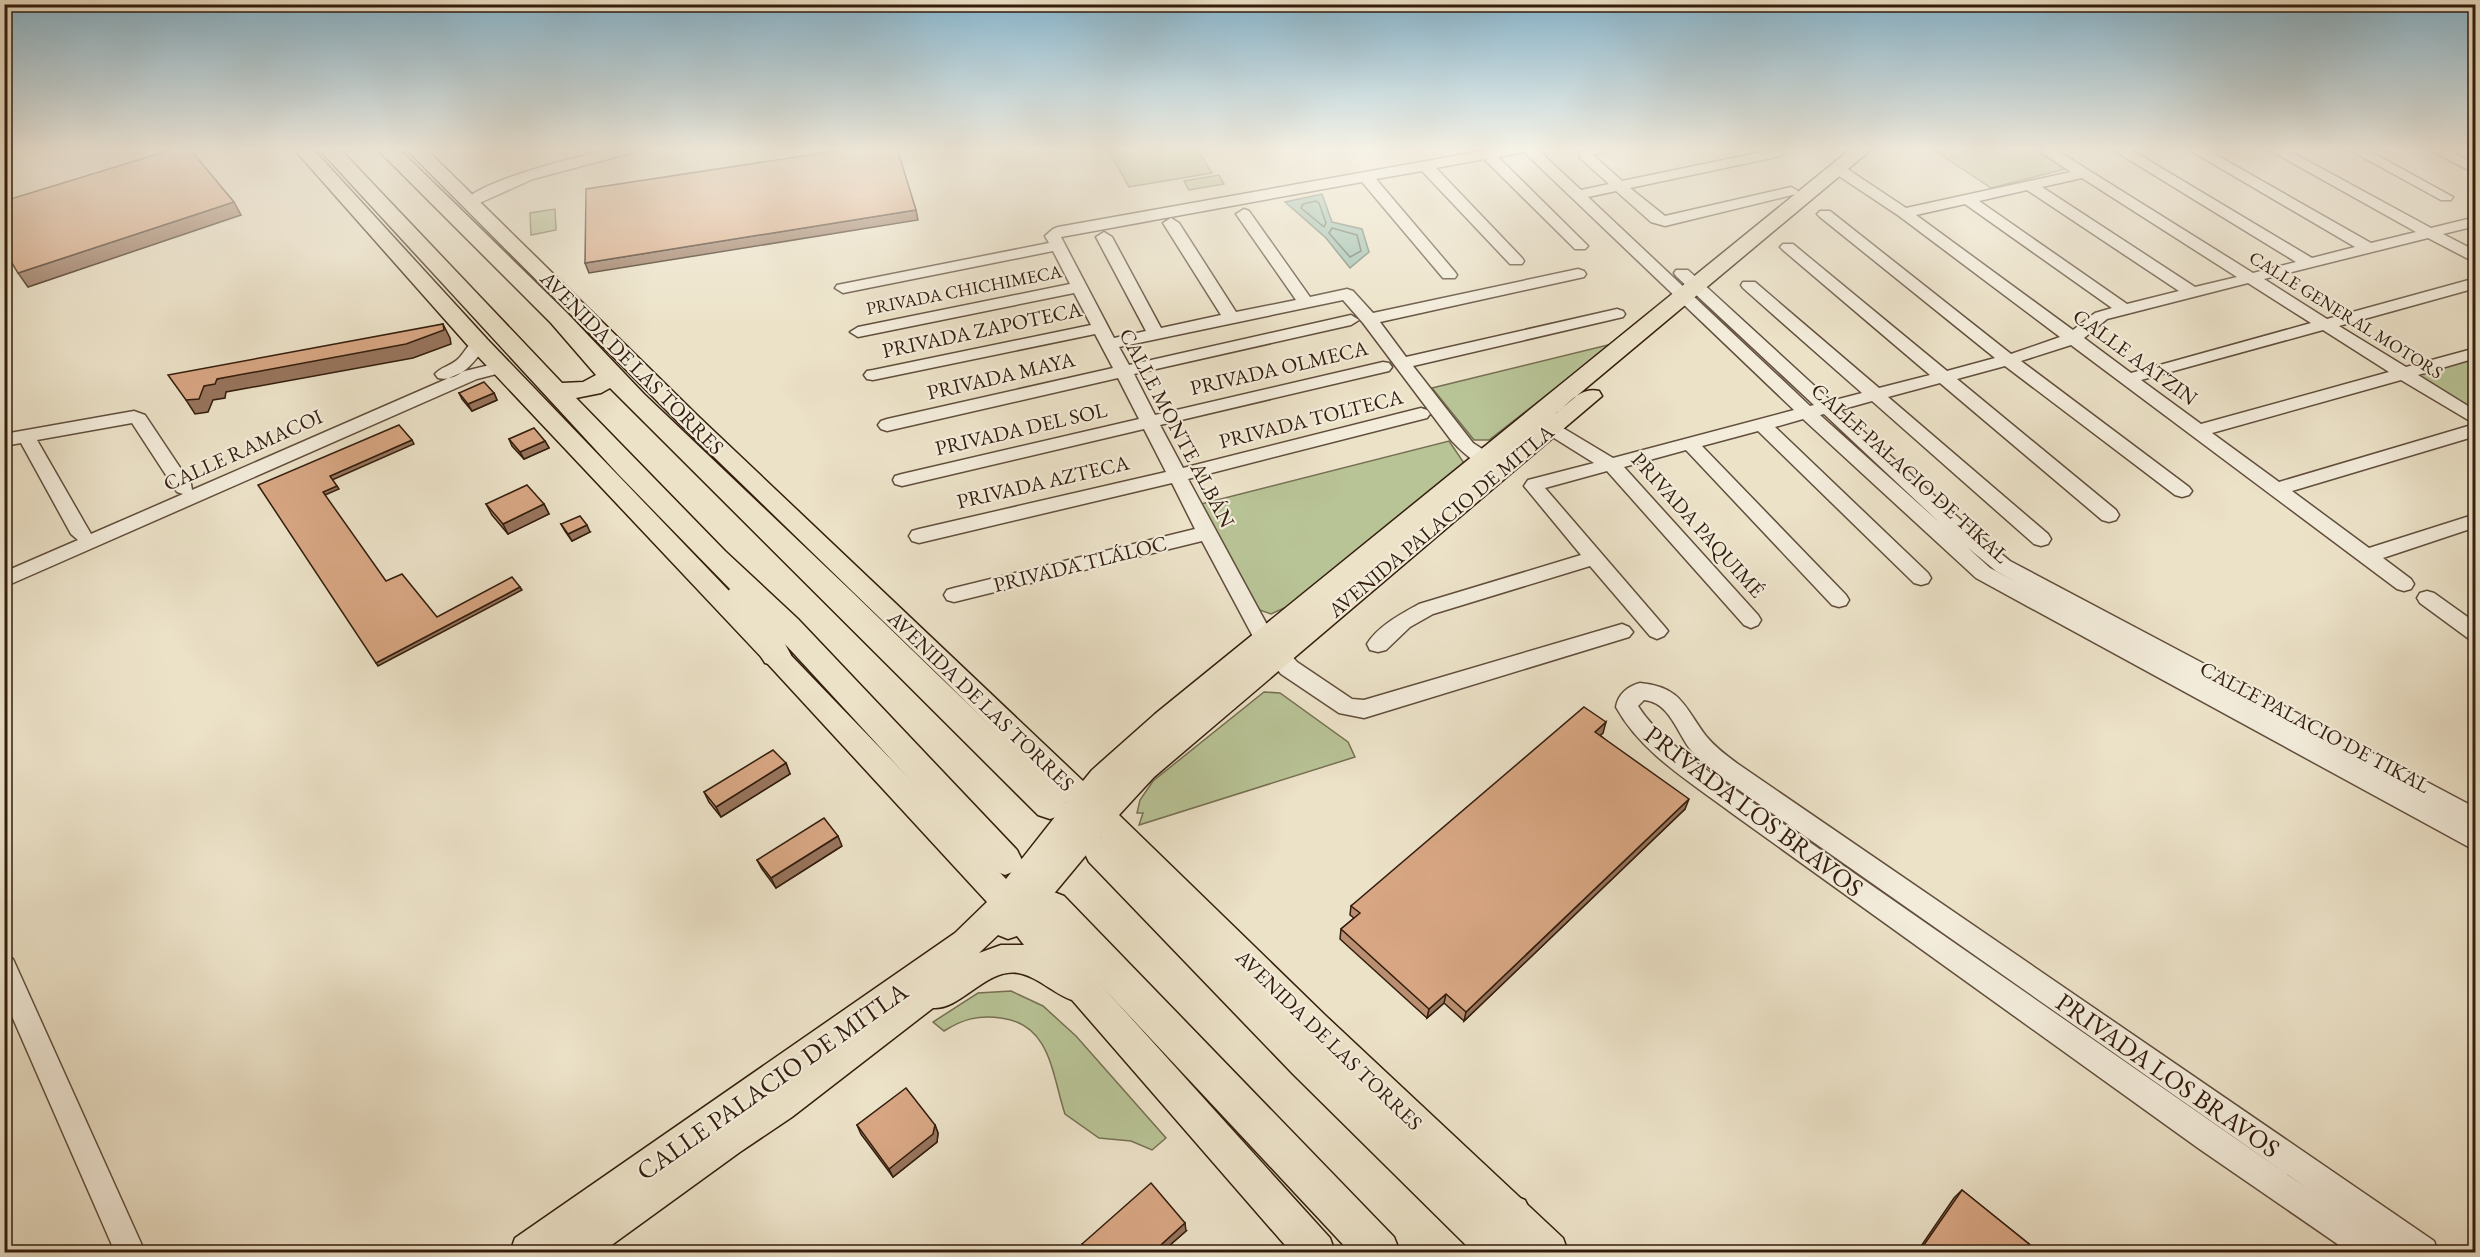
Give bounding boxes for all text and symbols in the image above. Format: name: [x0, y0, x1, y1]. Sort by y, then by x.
street label: CALLE GENERAL MOTORS: [2245, 245, 2447, 384]
street label: PRIVADA CHICHIMECA: [864, 259, 1064, 320]
street label: AVENIDA DE LAS TORRES: [534, 264, 730, 460]
street label: PRIVADA ZAPOTECA: [880, 295, 1085, 364]
street label: CALLE AATZIN: [2068, 302, 2203, 411]
street label: CALLE MONTE ALBÁN: [1113, 323, 1242, 532]
street label: PRIVADA OLMECA: [1187, 334, 1371, 401]
street label: PRIVADA MAYA: [924, 345, 1078, 406]
street label: CALLE PALACIO DE TIKAL: [1806, 377, 2015, 569]
street label: PRIVADA TOLTECA: [1216, 383, 1406, 454]
street label: PRIVADA DEL SOL: [932, 395, 1110, 461]
street label: CALLE RAMACOI: [159, 402, 327, 497]
street label: AVENIDA PALACIO DE MITLA: [1321, 418, 1560, 624]
street label: PRIVADA PAQUIMÉ: [1625, 446, 1771, 604]
street label: PRIVADA AZTECA: [954, 448, 1132, 514]
street label: PRIVADA TLÁLOC: [990, 529, 1169, 598]
street label: AVENIDA DE LAS TORRES: [882, 604, 1080, 797]
street label: CALLE PALACIO DE TIKAL: [2195, 654, 2436, 799]
street label: PRIVADA LOS BRAVOS: [1638, 717, 1870, 905]
street label: AVENIDA DE LAS TORRES: [1230, 943, 1428, 1136]
street label: CALLE PALACIO DE MITLA: [630, 974, 915, 1188]
street label: PRIVADA LOS BRAVOS: [2049, 985, 2287, 1165]

